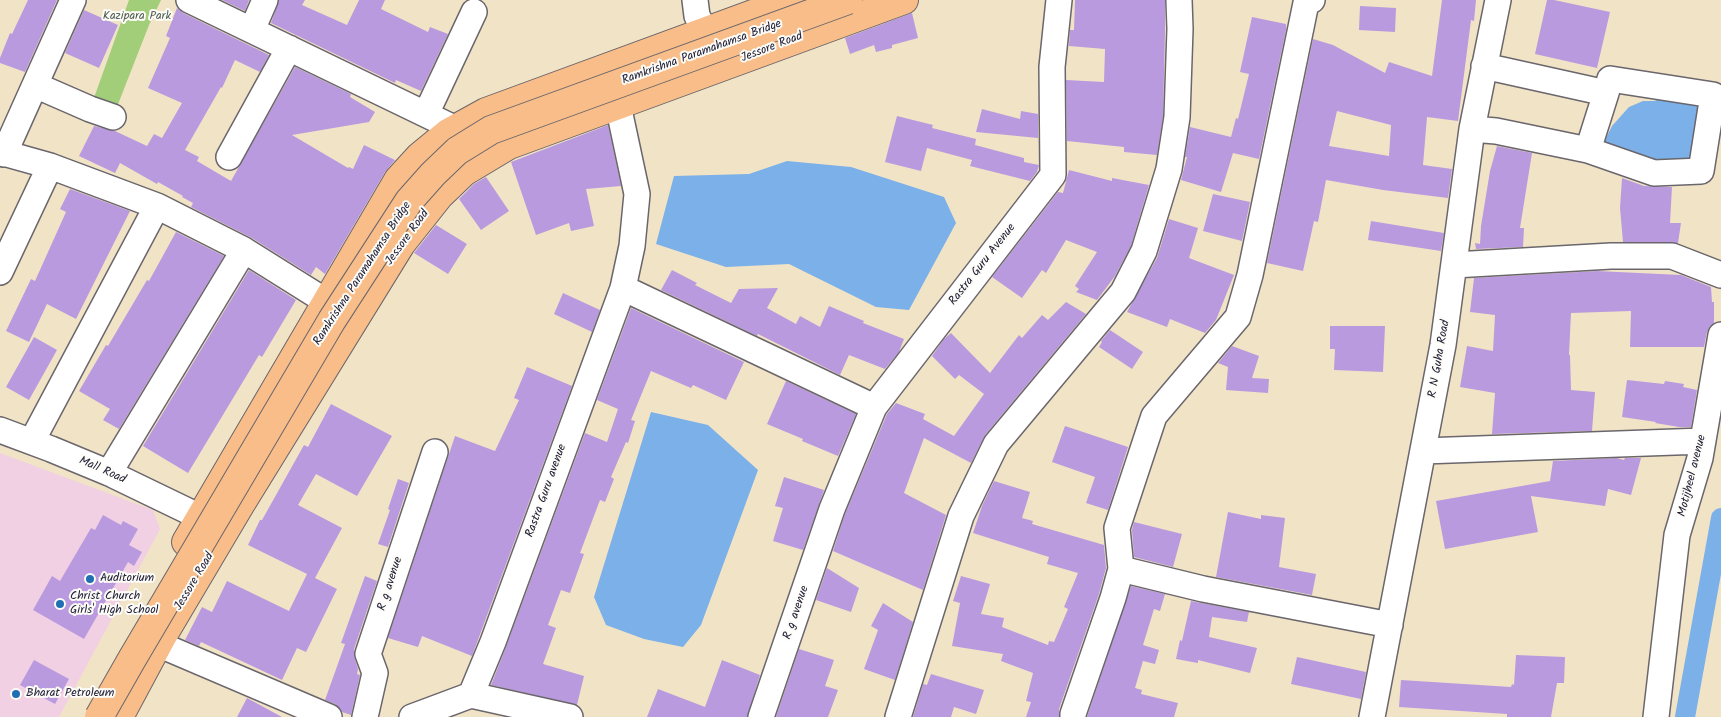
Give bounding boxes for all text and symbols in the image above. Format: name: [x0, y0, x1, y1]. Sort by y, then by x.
park label: Kazipara Park: [103, 10, 171, 24]
street label: Ramkrishna Paramahamsa Bridge: [620, 17, 784, 89]
street label: Jessore Road: [739, 30, 805, 66]
street label: Ramkrishna Paramahamsa Bridge: [311, 199, 415, 349]
street label: Jessore Road: [383, 208, 433, 268]
street label: Rastra Guru Avenue: [947, 221, 1019, 309]
street label: R N Guha Road: [1426, 319, 1454, 399]
street label: Motijheel avenue: [1676, 433, 1710, 519]
street label: Rastra Guru avenue: [523, 442, 571, 540]
street label: Mall Road: [76, 454, 128, 488]
street label: Jessore Road: [172, 550, 218, 614]
street label: R g avenue: [376, 555, 406, 613]
place label: Auditorium: [100, 572, 154, 586]
marker: Auditorium: [84, 573, 96, 585]
street label: R g avenue: [781, 584, 813, 642]
place label: Christ Church Girls' High School: [70, 590, 159, 618]
marker: Christ Church Girls' High School: [54, 598, 66, 610]
place label: Bharat Petroleum: [26, 687, 114, 701]
marker: Bharat Petroleum: [10, 688, 22, 700]

